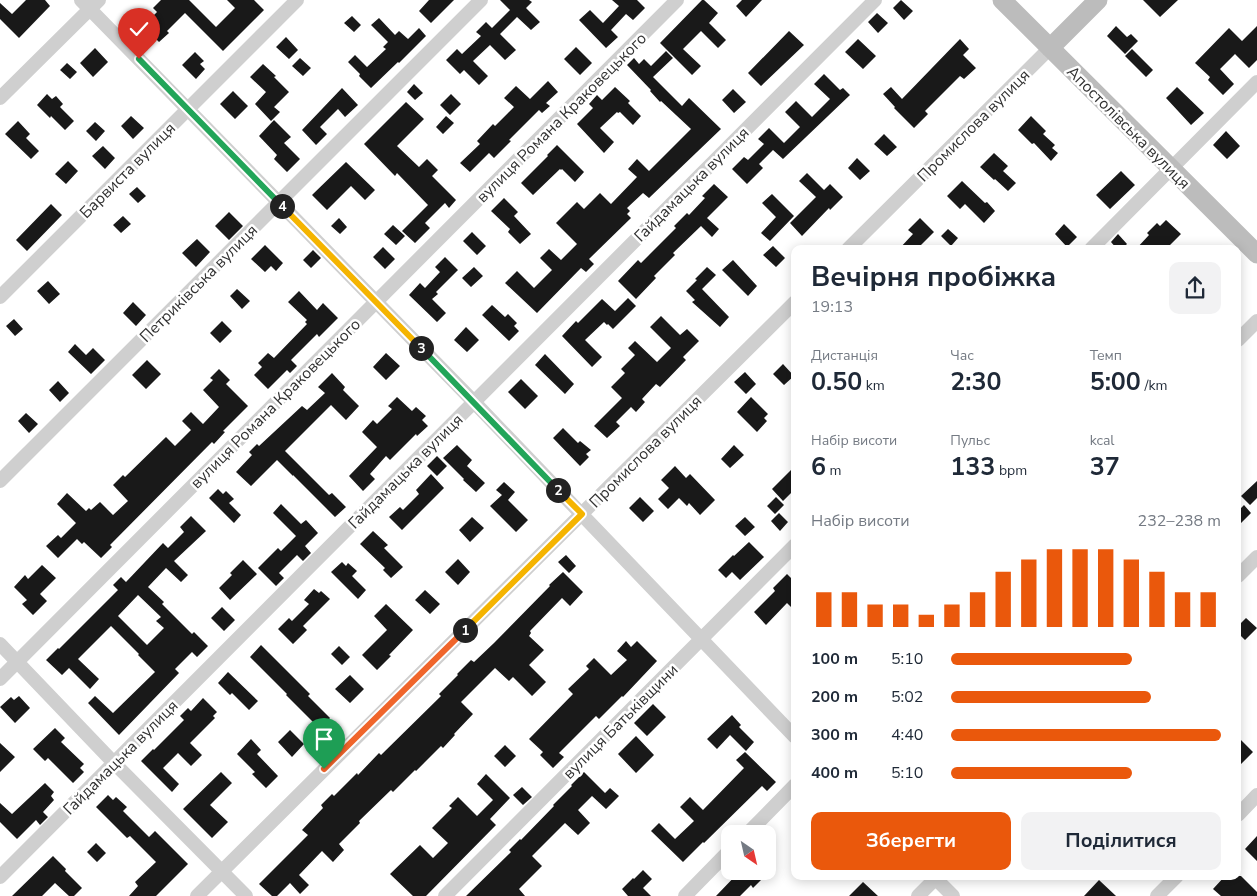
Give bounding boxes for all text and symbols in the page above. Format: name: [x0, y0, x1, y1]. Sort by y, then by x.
pin: [118, 8, 160, 59]
icon: check: [125, 15, 153, 43]
street label: вулиця Романа Краковецького: [472, 28, 652, 208]
street label: Апостолівська вулиця: [1062, 61, 1195, 194]
street label: Промислова вулиця: [912, 64, 1035, 187]
street label: Барвиста вулиця: [75, 118, 181, 224]
street label: Гайдамацька вулиця: [629, 122, 754, 247]
pin: 4: [270, 194, 294, 218]
text: 4: [278, 197, 287, 216]
street label: Петриківська вулиця: [135, 220, 263, 348]
text: Вечірня пробіжка: [811, 258, 1056, 296]
button: share: [1169, 262, 1221, 314]
text: 19:13: [811, 296, 853, 318]
street label: вулиця Романа Краковецького: [186, 314, 366, 494]
pin: 3: [408, 336, 434, 360]
text: 3: [417, 339, 426, 358]
text: Дистанція: [811, 346, 878, 365]
text: Час: [950, 346, 974, 365]
text: Темп: [1090, 346, 1122, 365]
text: 0.50: [811, 365, 862, 399]
text: 2:30: [950, 365, 1002, 399]
text: 5:00: [1090, 365, 1141, 399]
text: km: [862, 376, 885, 395]
text: /km: [1141, 376, 1167, 395]
street label: Промислова вулиця: [584, 390, 707, 513]
street label: Гайдамацька вулиця: [343, 409, 468, 534]
text: Набір висоти: [811, 431, 897, 450]
text: Пульс: [950, 431, 990, 450]
text: kcal: [1090, 431, 1114, 450]
text: 6: [811, 450, 826, 484]
text: 133: [950, 450, 995, 484]
text: 37: [1090, 450, 1120, 484]
text: m: [826, 461, 842, 480]
text: bpm: [995, 461, 1027, 480]
pin: 2: [546, 478, 570, 502]
text: 2: [554, 481, 563, 500]
text: Набір висоти: [811, 510, 910, 532]
text: 232–238 m: [1138, 510, 1221, 532]
pin: 1: [452, 618, 478, 642]
text: 1: [461, 621, 470, 640]
text: 100 m: [811, 648, 858, 670]
text: 5:10: [891, 648, 923, 670]
street label: вулиця Батьківщини: [558, 659, 683, 784]
text: 200 m: [811, 686, 858, 708]
text: 5:02: [891, 686, 923, 708]
street label: Гайдамацька вулиця: [58, 695, 183, 820]
pin: [303, 718, 345, 769]
text: 300 m: [811, 724, 858, 746]
text: 4:40: [891, 724, 923, 746]
icon: arrive: [310, 725, 338, 753]
text: 400 m: [811, 762, 858, 784]
text: 5:10: [891, 762, 923, 784]
button: Зберегти: [811, 812, 1011, 870]
button: Поділитися: [1021, 812, 1221, 870]
north arrow: [721, 825, 776, 880]
map controls: [721, 825, 776, 880]

